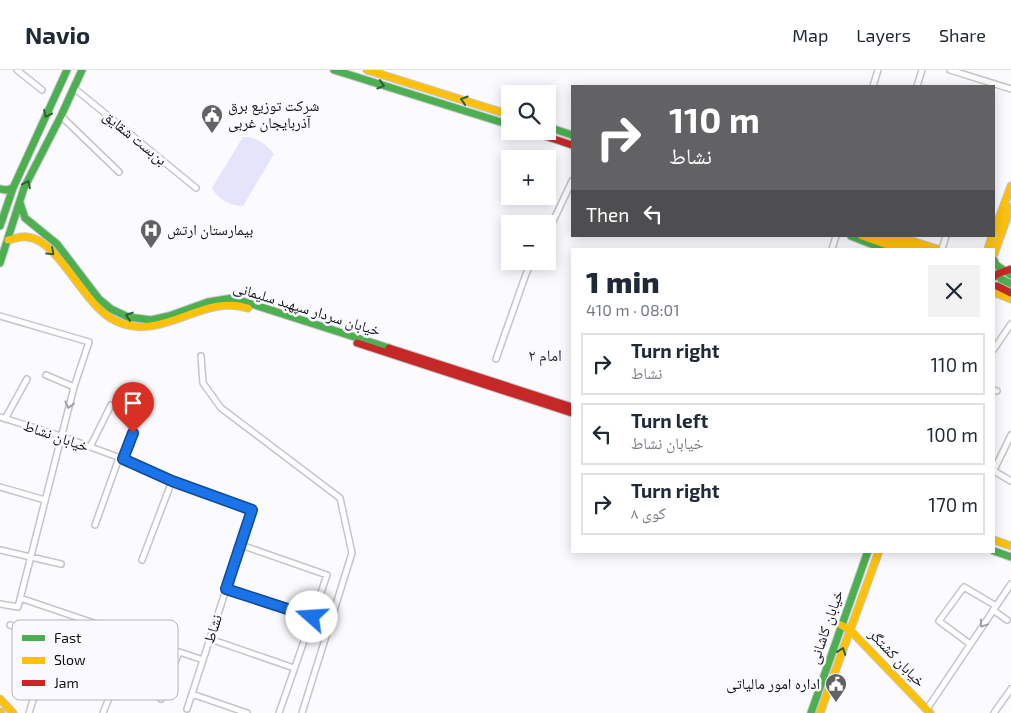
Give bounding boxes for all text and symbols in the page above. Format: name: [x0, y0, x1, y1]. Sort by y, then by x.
text: Navio: [25, 20, 90, 49]
text: Map: [792, 24, 828, 46]
text: Layers: [856, 24, 911, 46]
text: Share: [939, 24, 986, 46]
one-way arrow: [376, 79, 384, 89]
map controls: [501, 85, 556, 270]
button: search: [501, 85, 556, 140]
place label: شرکت توزیع برق آذربایجان غربی: [228, 96, 319, 133]
one-way arrow: [460, 96, 468, 106]
text: 110 m: [669, 98, 760, 140]
public building icon: شرکت توزیع برق آذربایجان غربی: [200, 103, 224, 134]
icon: right: [586, 105, 651, 170]
street label: بن‌بست شقایق: [99, 106, 171, 170]
one-way arrow: [43, 109, 53, 118]
text: نشاط: [669, 142, 712, 168]
button: +: [501, 150, 556, 205]
one-way arrow: [20, 180, 31, 189]
icon: left: [639, 200, 667, 228]
text: Then: [586, 203, 629, 226]
button: −: [501, 215, 556, 270]
hospital icon: بیمارستان ارتش: [139, 218, 163, 249]
place label: بیمارستان ارتش: [167, 220, 253, 240]
one-way arrow: [45, 246, 54, 255]
text: 1 min: [586, 263, 660, 299]
button: close: [928, 265, 980, 317]
street label: خیابان سردار سپهبد سلیمانی: [231, 277, 383, 341]
text: 410 m · 08:01: [586, 300, 680, 319]
one-way arrow: [125, 312, 133, 322]
text: Turn right: [631, 339, 719, 362]
district label: امام ۲: [528, 345, 562, 366]
icon: right: [588, 350, 616, 378]
text: 110 m: [931, 353, 978, 376]
text: نشاط: [631, 363, 662, 382]
pin: [112, 382, 154, 433]
icon: arrive: [119, 389, 147, 417]
one-way arrow: [64, 401, 75, 410]
text: Turn left: [631, 409, 708, 432]
street label: خیابان نشاط: [21, 415, 92, 457]
icon: left: [588, 420, 616, 448]
text: 100 m: [927, 423, 978, 446]
text: خیابان نشاط: [631, 433, 704, 452]
text: Turn right: [631, 479, 719, 502]
icon: right: [588, 490, 616, 518]
text: 170 m: [928, 493, 978, 516]
text: کوی ۸: [631, 503, 666, 522]
street label: خیابان کاشانی: [804, 587, 848, 667]
position arrow: [285, 590, 337, 642]
street label: نشاط: [199, 612, 225, 645]
one-way arrow: [980, 619, 990, 628]
legend: [12, 620, 178, 700]
street label: خیابان کشتگر: [864, 624, 930, 692]
text: Fast: [54, 629, 81, 646]
one-way arrow: [836, 647, 846, 655]
text: Slow: [54, 651, 86, 668]
public building icon: اداره امور مالیاتی: [824, 672, 848, 703]
text: Jam: [54, 674, 79, 691]
place label: اداره امور مالیاتی: [726, 674, 820, 694]

